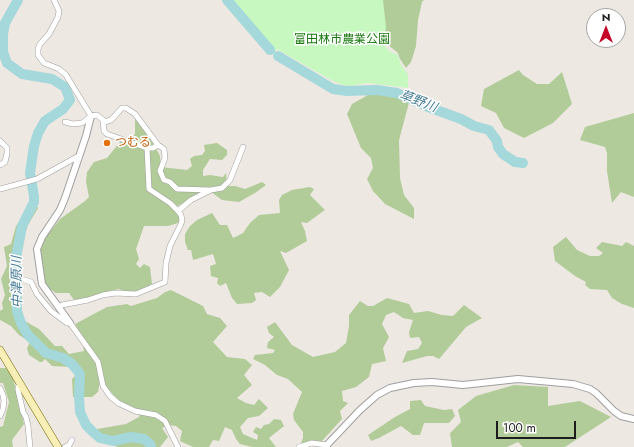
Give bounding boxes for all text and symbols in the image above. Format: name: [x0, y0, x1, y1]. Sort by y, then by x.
north arrow: [586, 8, 626, 48]
text: N: [602, 9, 610, 25]
park label: 富田林市農業公園: [294, 33, 390, 47]
water label: 草野川: [397, 88, 439, 116]
place label: つむる: [115, 136, 151, 150]
marker: つむる: [102, 138, 112, 148]
water label: 中津原川: [10, 256, 26, 308]
scale bar: [498, 413, 578, 439]
text: 100 m: [503, 419, 536, 437]

